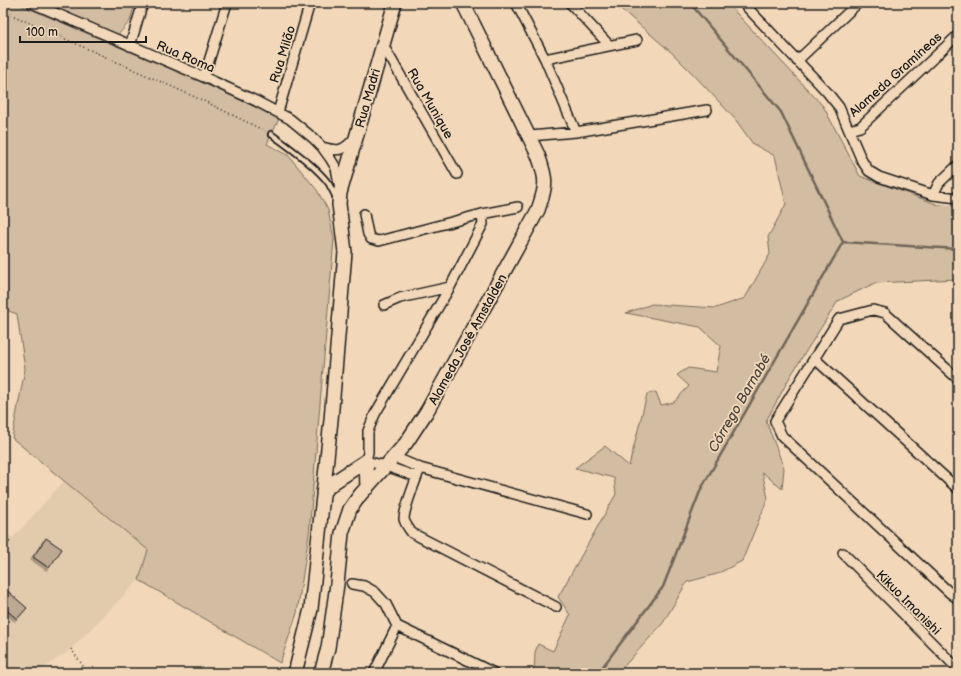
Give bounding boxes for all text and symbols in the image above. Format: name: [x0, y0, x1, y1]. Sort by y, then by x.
scale bar: [20, 18, 146, 44]
street label: Rua Milão: [267, 24, 299, 85]
text: 100 m: [26, 25, 58, 40]
street label: Alameda Gramíneas: [846, 29, 946, 121]
street label: Rua Roma: [154, 37, 217, 76]
street label: Rua Munique: [404, 65, 457, 142]
street label: Rua Madri: [352, 67, 384, 130]
street label: Alameda José Amstalden: [425, 271, 511, 408]
water label: Córrego Barnabé: [704, 351, 774, 455]
street label: Kikuo Imanishi: [873, 567, 944, 638]

